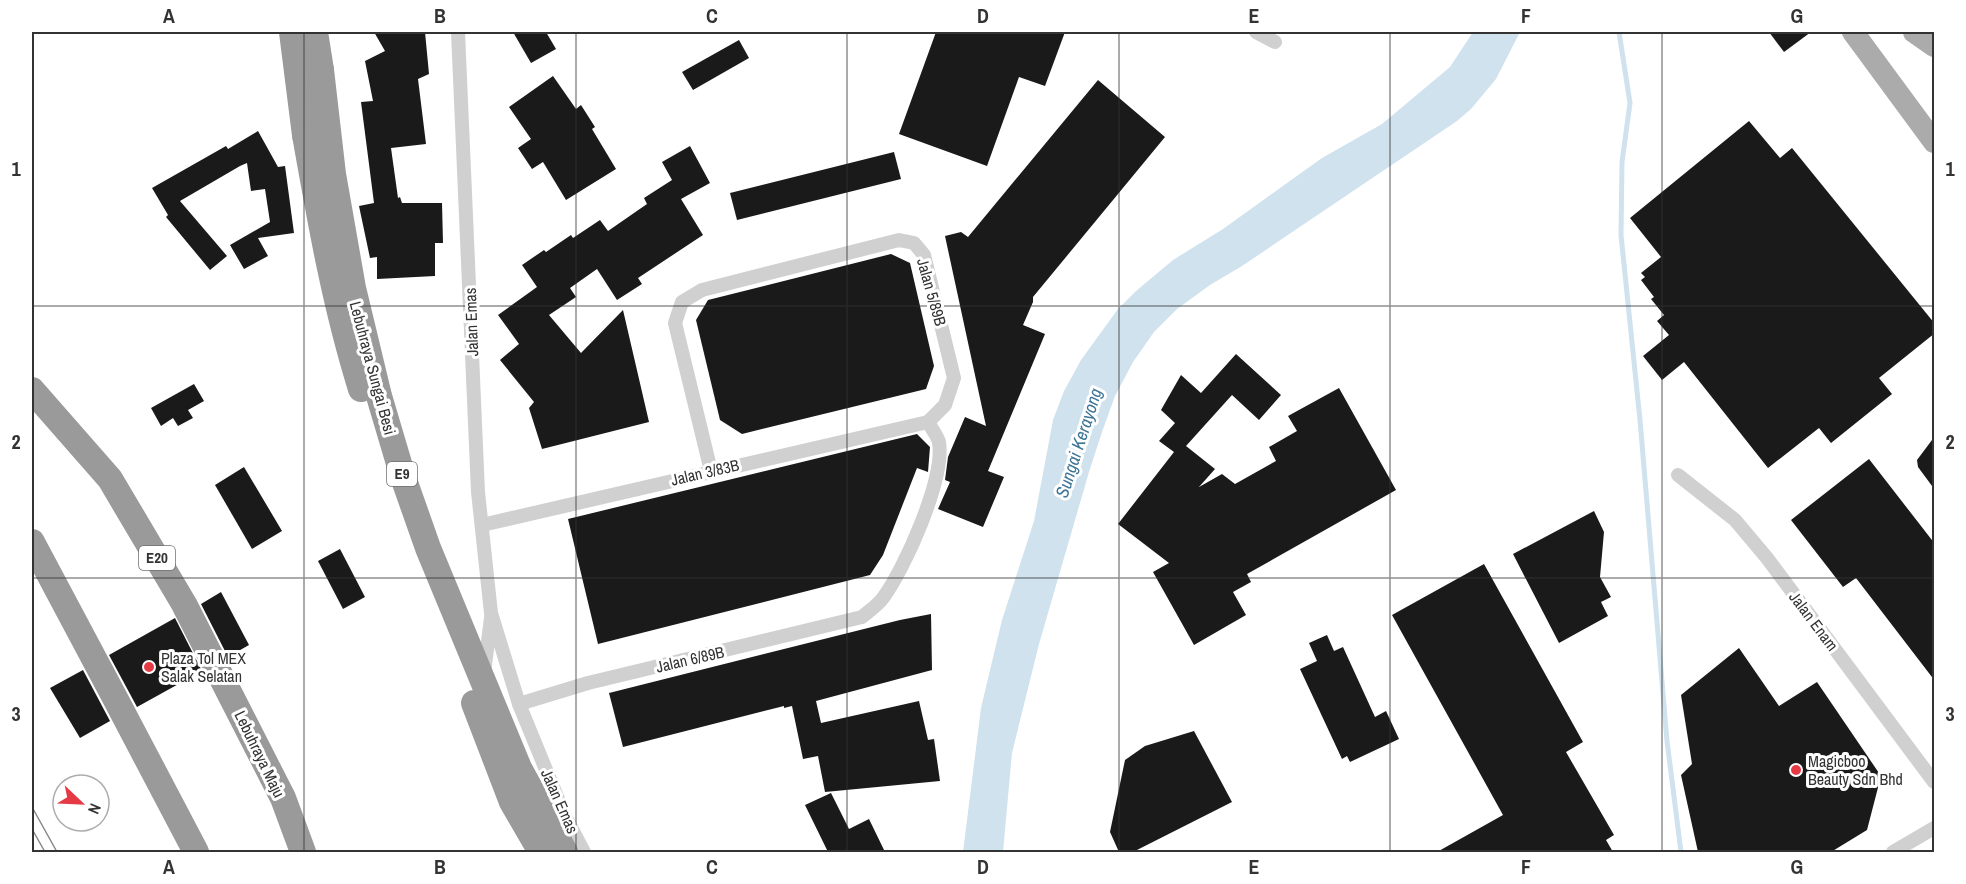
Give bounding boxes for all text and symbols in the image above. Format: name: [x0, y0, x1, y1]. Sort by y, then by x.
text: A: [163, 2, 175, 29]
text: B: [434, 2, 446, 29]
text: C: [706, 2, 718, 29]
text: D: [977, 2, 989, 29]
text: E: [1249, 2, 1260, 29]
text: F: [1521, 2, 1531, 29]
text: G: [1791, 2, 1803, 29]
text: 1: [11, 155, 21, 182]
text: 1: [1945, 155, 1955, 182]
street label: Jalan 5/89B: [912, 256, 952, 329]
street label: Jalan Emas: [459, 287, 483, 357]
street label: Lebuhraya Sungai Besi: [345, 299, 401, 437]
water label: Sungai Kerayong: [1049, 385, 1108, 501]
text: 2: [11, 428, 21, 455]
text: 2: [1945, 428, 1955, 455]
street label: Jalan 3/83B: [669, 453, 741, 491]
road number: E9: [387, 462, 417, 486]
road number: E20: [139, 546, 175, 570]
street label: Jalan Enam: [1784, 587, 1844, 655]
street label: Jalan 6/89B: [654, 640, 726, 678]
place label: Plaza Tol MEX Salak Selatan: [161, 647, 246, 687]
marker: Plaza Tol MEX Salak Selatan: [142, 660, 156, 674]
text: 3: [11, 700, 21, 727]
text: 3: [1945, 700, 1955, 727]
street label: Lebuhraya Maju: [229, 707, 291, 801]
place label: Magicboo Beauty Sdn Bhd: [1808, 750, 1903, 790]
marker: Magicboo Beauty Sdn Bhd: [1789, 763, 1803, 777]
street label: Jalan Emas: [536, 765, 584, 837]
north arrow: [51, 773, 111, 833]
text: N: [83, 800, 107, 818]
text: A: [163, 853, 175, 880]
text: B: [434, 853, 446, 880]
text: C: [706, 853, 718, 880]
text: D: [977, 853, 989, 880]
text: E: [1249, 853, 1260, 880]
text: F: [1521, 853, 1531, 880]
text: G: [1791, 853, 1803, 880]

